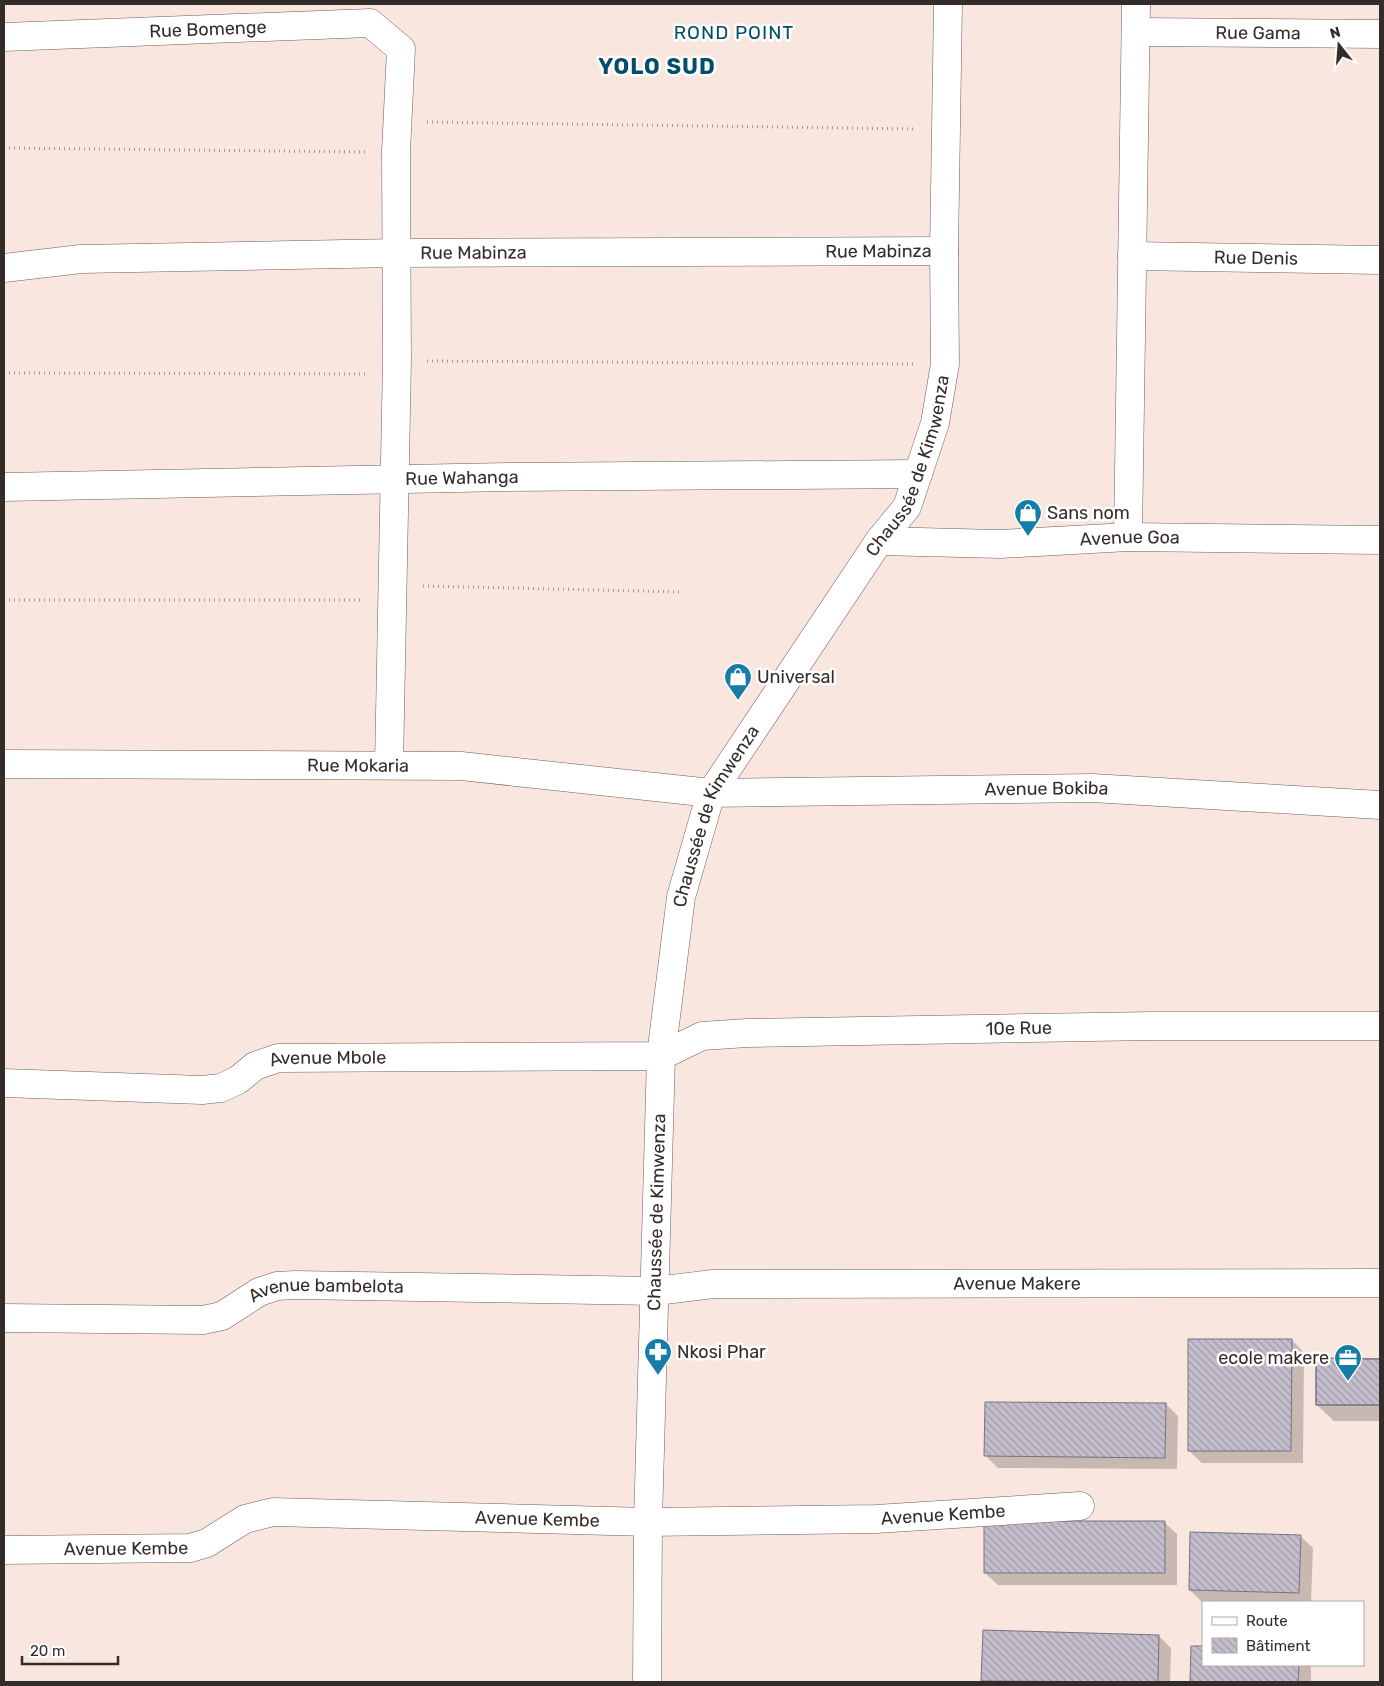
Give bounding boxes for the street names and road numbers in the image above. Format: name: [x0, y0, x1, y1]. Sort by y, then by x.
street label: Rue Bomenge: [149, 16, 267, 42]
street label: Rue Gama: [1215, 22, 1301, 44]
street label: Rue Mabinza: [825, 240, 932, 262]
street label: Rue Mabinza: [420, 242, 527, 264]
street label: Rue Denis: [1214, 246, 1298, 270]
street label: Chaussée de Kimwenza: [861, 373, 954, 561]
street label: Rue Wahanga: [405, 466, 519, 490]
street label: Avenue Goa: [1079, 526, 1180, 551]
street label: Chaussée de Kimwenza: [669, 721, 764, 908]
street label: Rue Mokaria: [307, 754, 409, 777]
street label: Avenue Bokiba: [984, 777, 1109, 800]
street label: 10e Rue: [985, 1017, 1052, 1040]
street label: Avenue Mbole: [266, 1046, 386, 1071]
street label: Chaussée de Kimwenza: [643, 1113, 670, 1311]
street label: Avenue Makere: [953, 1272, 1081, 1295]
street label: Avenue bambelota: [244, 1274, 404, 1307]
street label: Avenue Kembe: [880, 1500, 1006, 1530]
street label: Avenue Kembe: [475, 1506, 600, 1532]
street label: Avenue Kembe: [64, 1537, 188, 1560]

